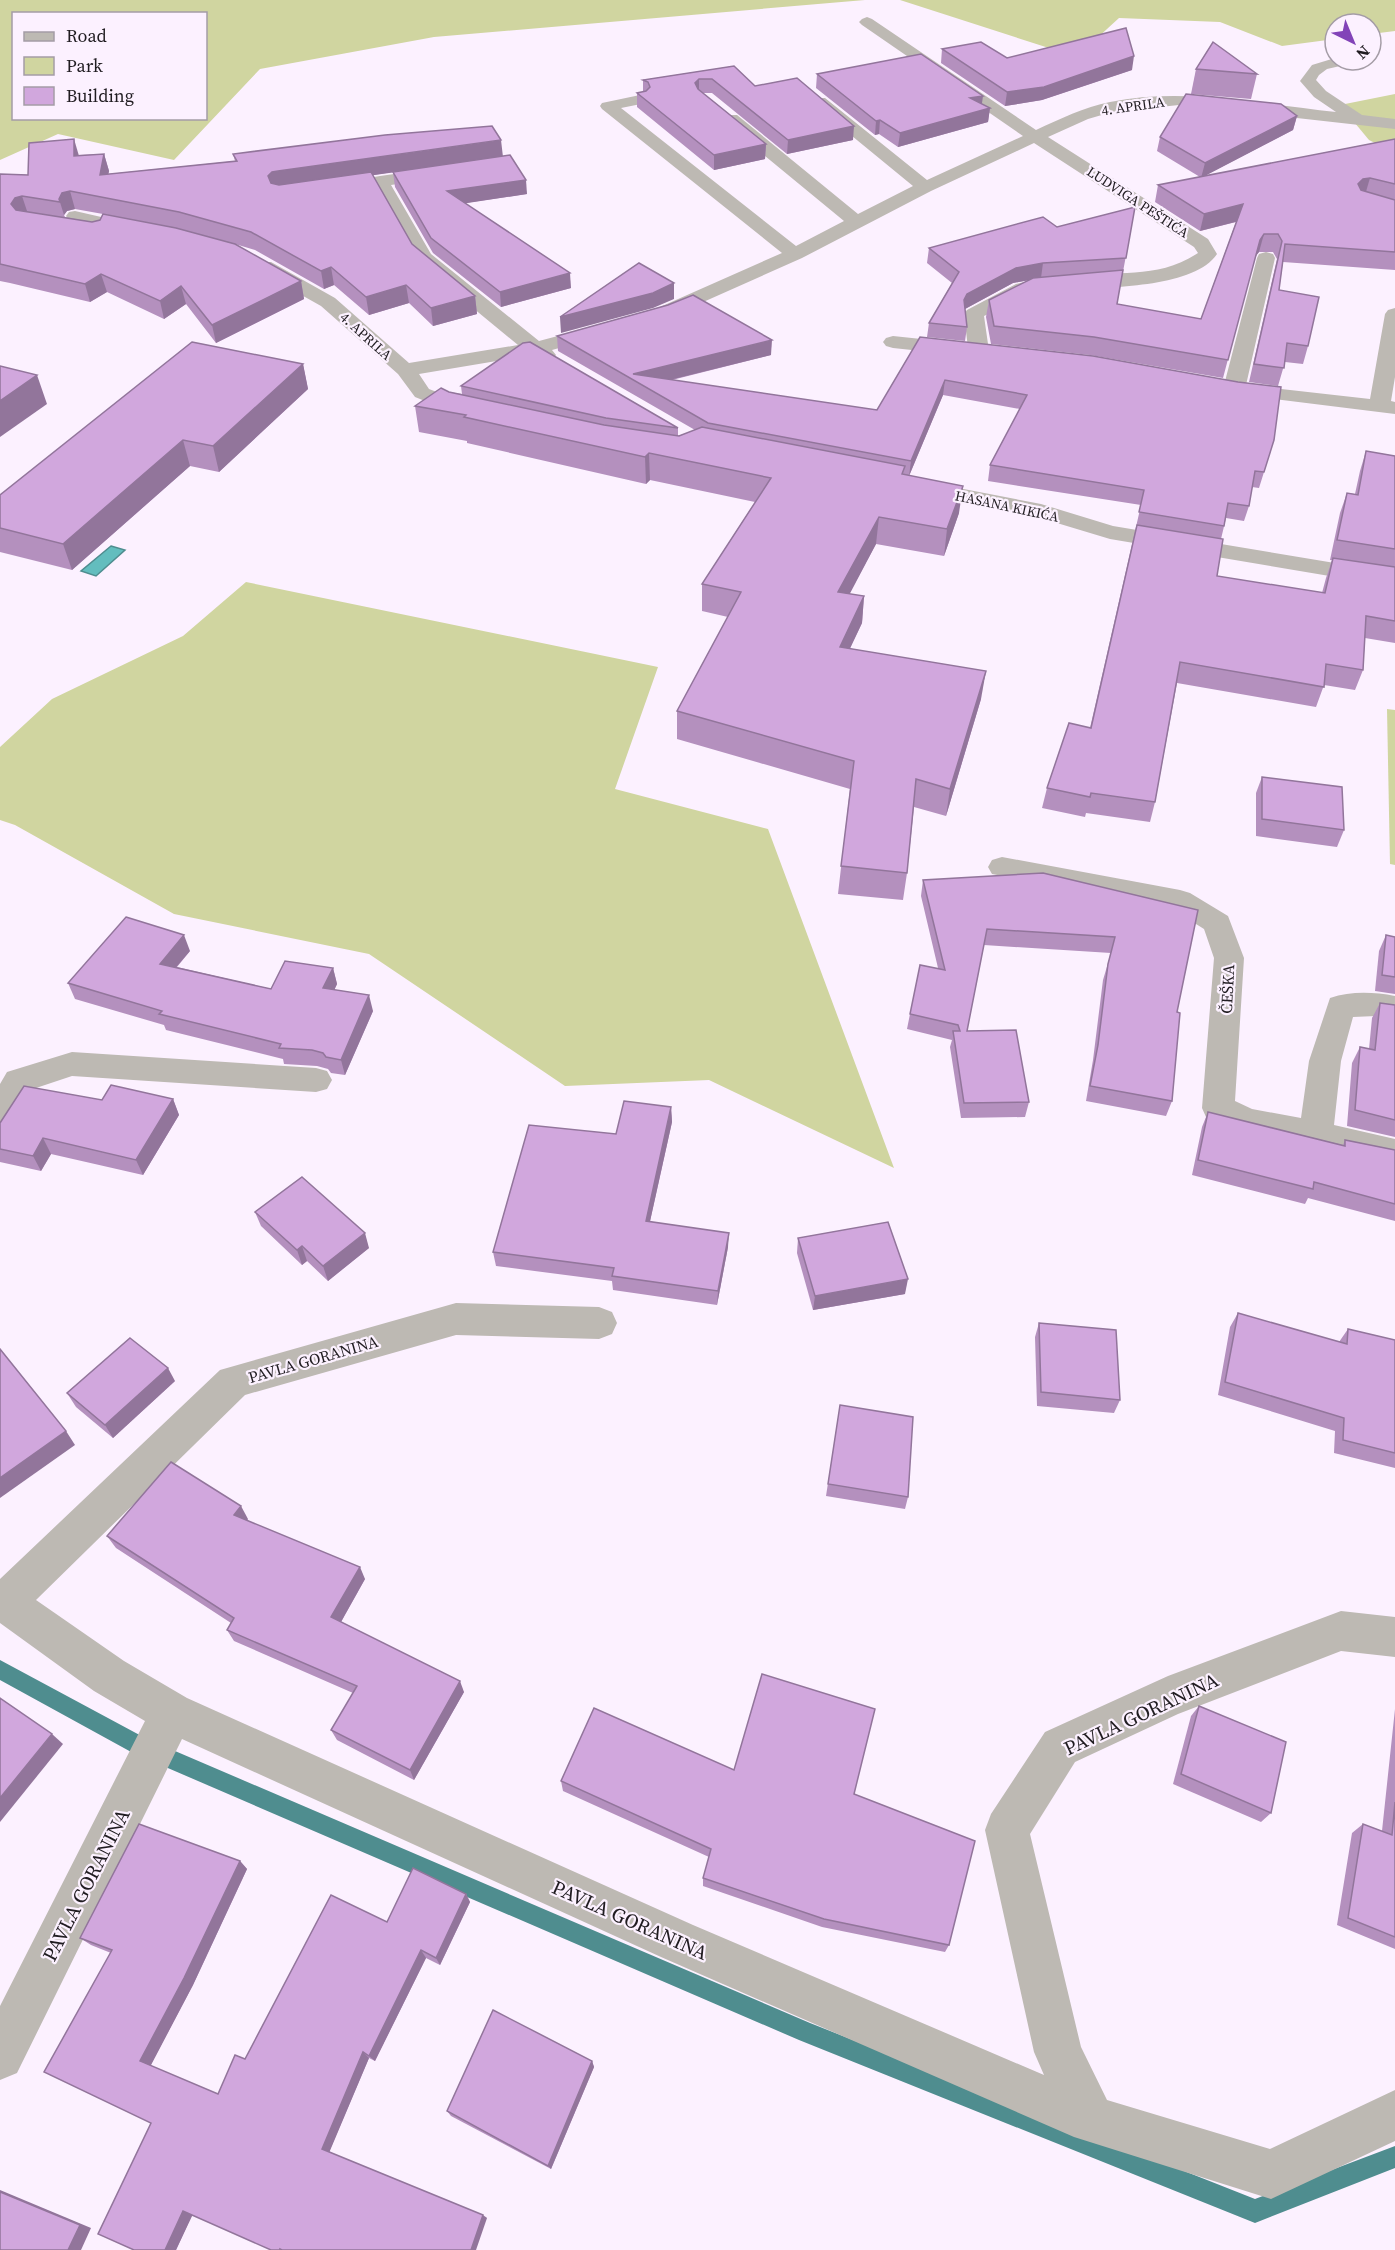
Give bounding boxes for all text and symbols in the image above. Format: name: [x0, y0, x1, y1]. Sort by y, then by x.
legend: [12, 12, 207, 120]
north arrow: [1323, 12, 1383, 72]
text: Road: [66, 23, 107, 48]
text: N: [1351, 41, 1375, 65]
text: Park: [66, 53, 103, 78]
text: Building: [66, 83, 134, 108]
street label: 4. APRILA: [1100, 92, 1167, 120]
street label: LUDVIGA PEŠTIĆA: [1083, 161, 1194, 243]
street label: 4. APRILA: [336, 307, 397, 365]
street label: HASANA KIKIĆA: [953, 485, 1061, 527]
street label: ČEŠKA: [1215, 963, 1239, 1014]
street label: PAVLA GORANINA: [245, 1330, 381, 1388]
street label: PAVLA GORANINA: [1059, 1666, 1224, 1762]
street label: PAVLA GORANINA: [35, 1803, 137, 1966]
street label: PAVLA GORANINA: [548, 1873, 713, 1967]

